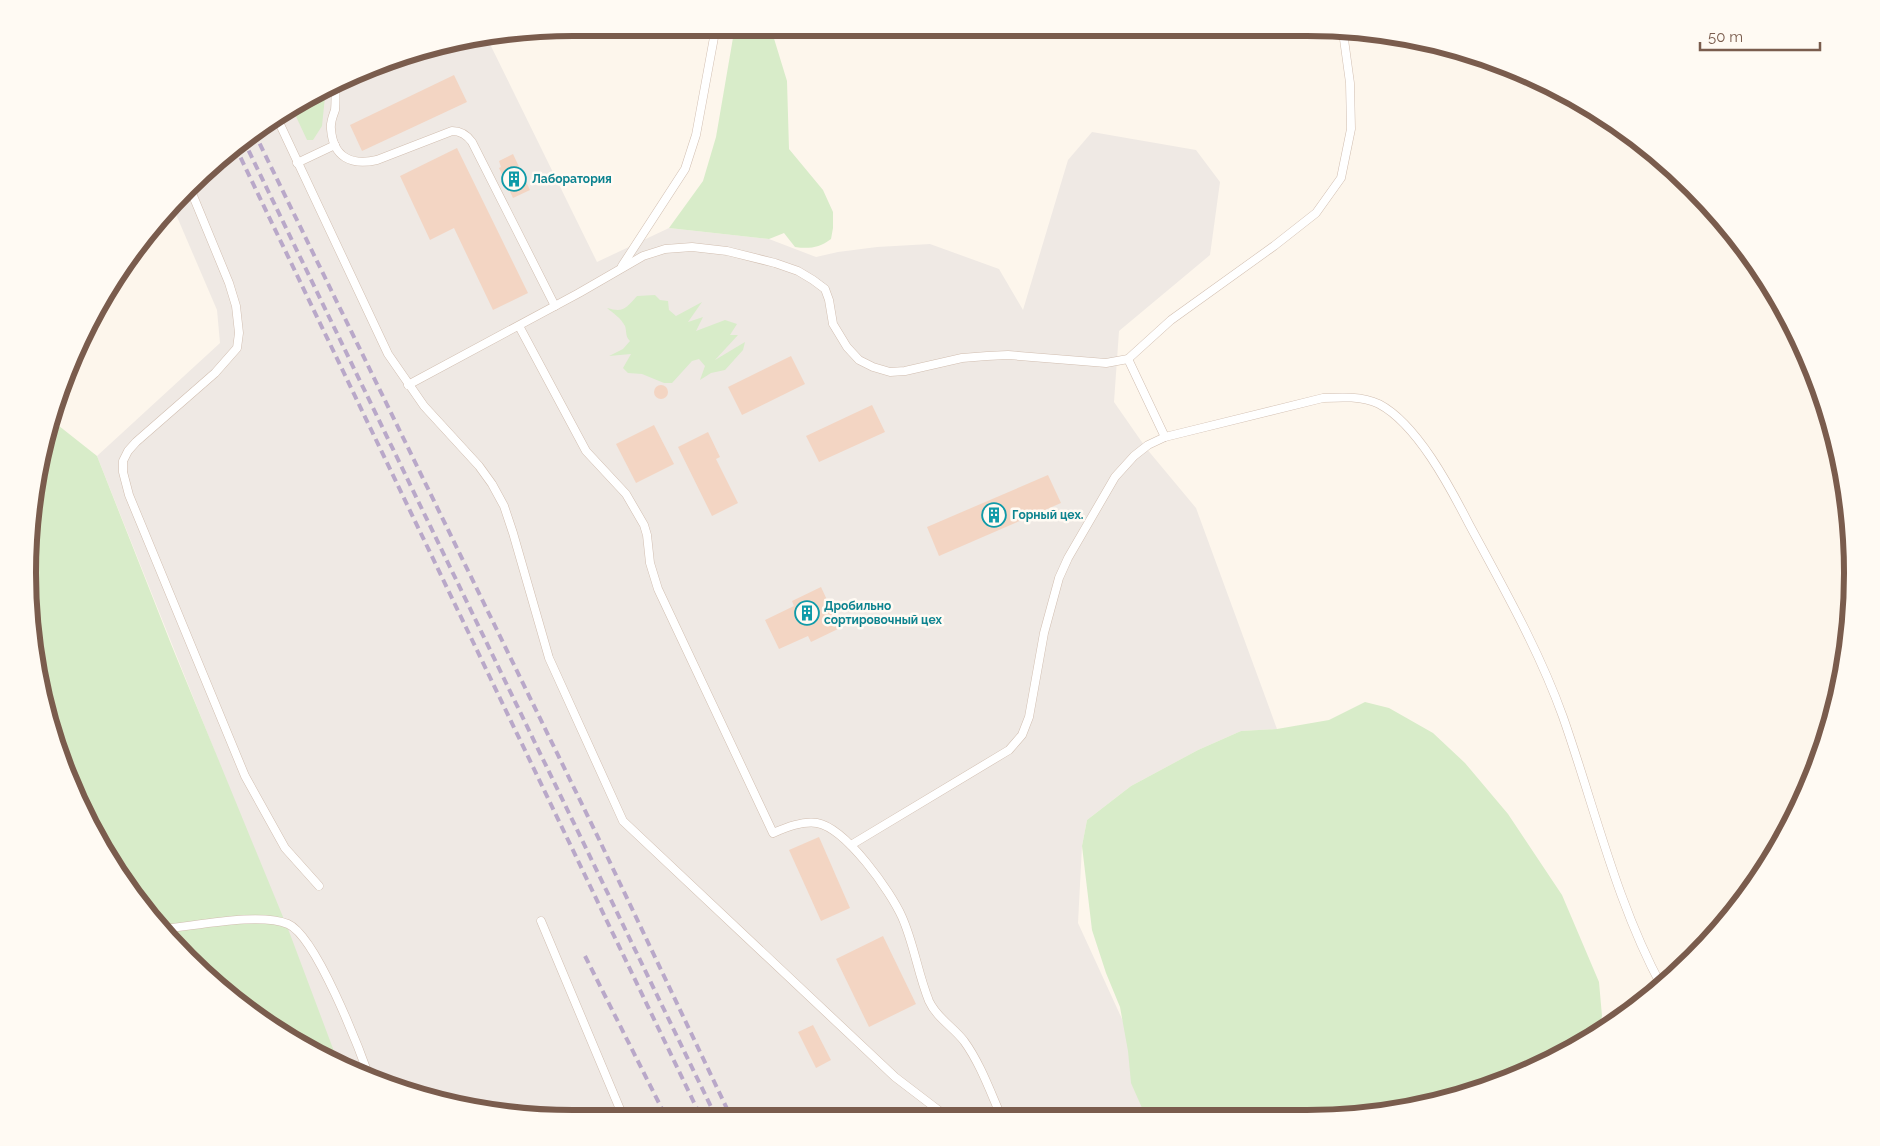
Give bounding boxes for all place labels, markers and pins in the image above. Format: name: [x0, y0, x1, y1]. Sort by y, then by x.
building icon: Лаборатория: [501, 166, 527, 192]
place label: Лаборатория: [532, 172, 612, 186]
building icon: Горный цех.: [981, 502, 1007, 528]
place label: Горный цех.: [1012, 508, 1084, 522]
place label: Дробильно сортировочный цех: [824, 599, 943, 627]
building icon: Дробильно сортировочный цех: [794, 600, 820, 626]

